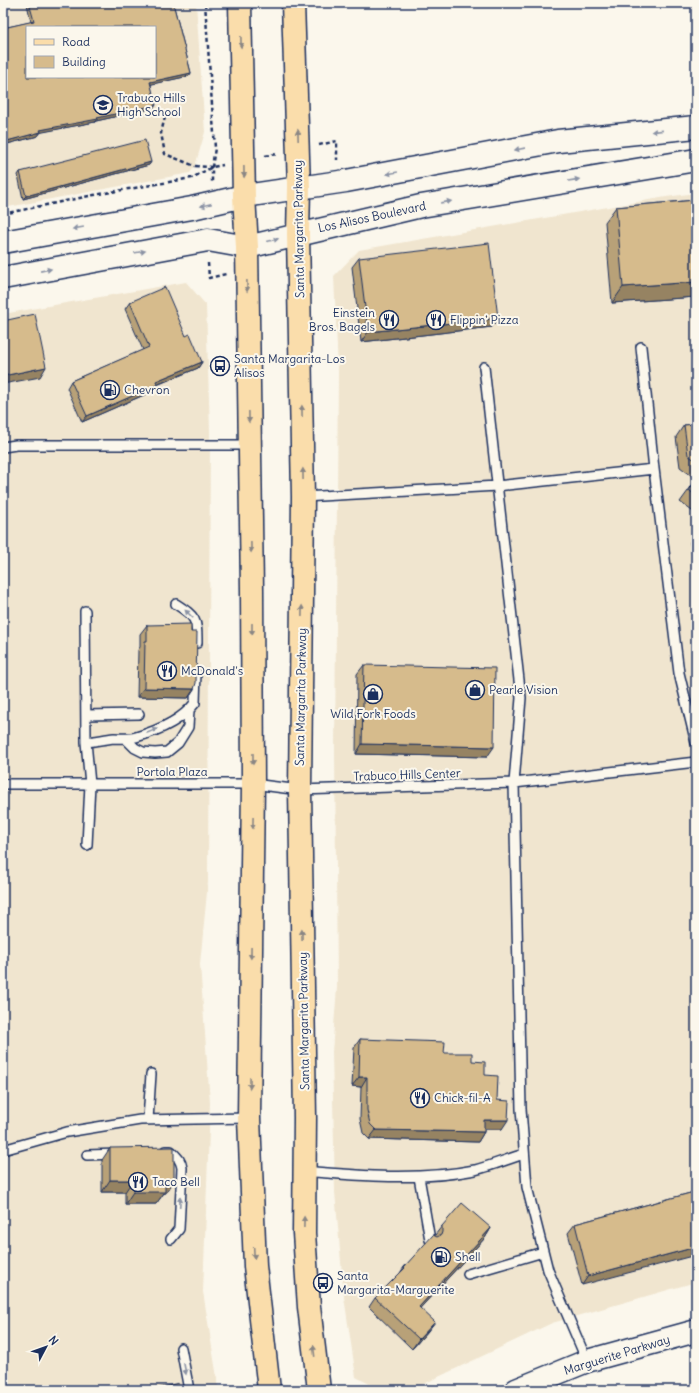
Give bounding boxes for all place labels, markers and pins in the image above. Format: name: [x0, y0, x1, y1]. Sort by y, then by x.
place label: Trabuco Hills High School: [117, 90, 185, 119]
school or university icon: Trabuco Hills High School: [92, 94, 114, 116]
place label: Einstein Bros. Bagels: [309, 305, 375, 334]
restaurant icon: Einstein Bros. Bagels: [378, 309, 400, 331]
restaurant icon: Flippin' Pizza: [425, 309, 447, 331]
place label: Flippin' Pizza: [450, 312, 519, 327]
place label: Santa Margarita-Los Alisos: [234, 351, 345, 380]
bus stop icon: Santa Margarita-Los Alisos: [209, 355, 231, 377]
fuel station icon: Chevron: [99, 379, 121, 401]
place label: Chevron: [124, 382, 170, 397]
restaurant icon: McDonald's: [156, 660, 178, 682]
place label: McDonald's: [181, 663, 243, 678]
shop icon: Pearle Vision: [464, 679, 486, 701]
place label: Pearle Vision: [489, 682, 558, 697]
shop icon: Wild Fork Foods: [362, 683, 384, 705]
place label: Wild Fork Foods: [330, 706, 416, 721]
restaurant icon: Chick-fil-A: [409, 1087, 431, 1109]
place label: Chick-fil-A: [434, 1090, 491, 1105]
restaurant icon: Taco Bell: [127, 1171, 149, 1193]
place label: Taco Bell: [152, 1174, 200, 1189]
fuel station icon: Shell: [430, 1246, 452, 1268]
place label: Shell: [455, 1249, 480, 1264]
place label: Santa Margarita-Marguerite: [337, 1268, 455, 1297]
bus stop icon: Santa Margarita-Marguerite: [312, 1272, 334, 1294]

